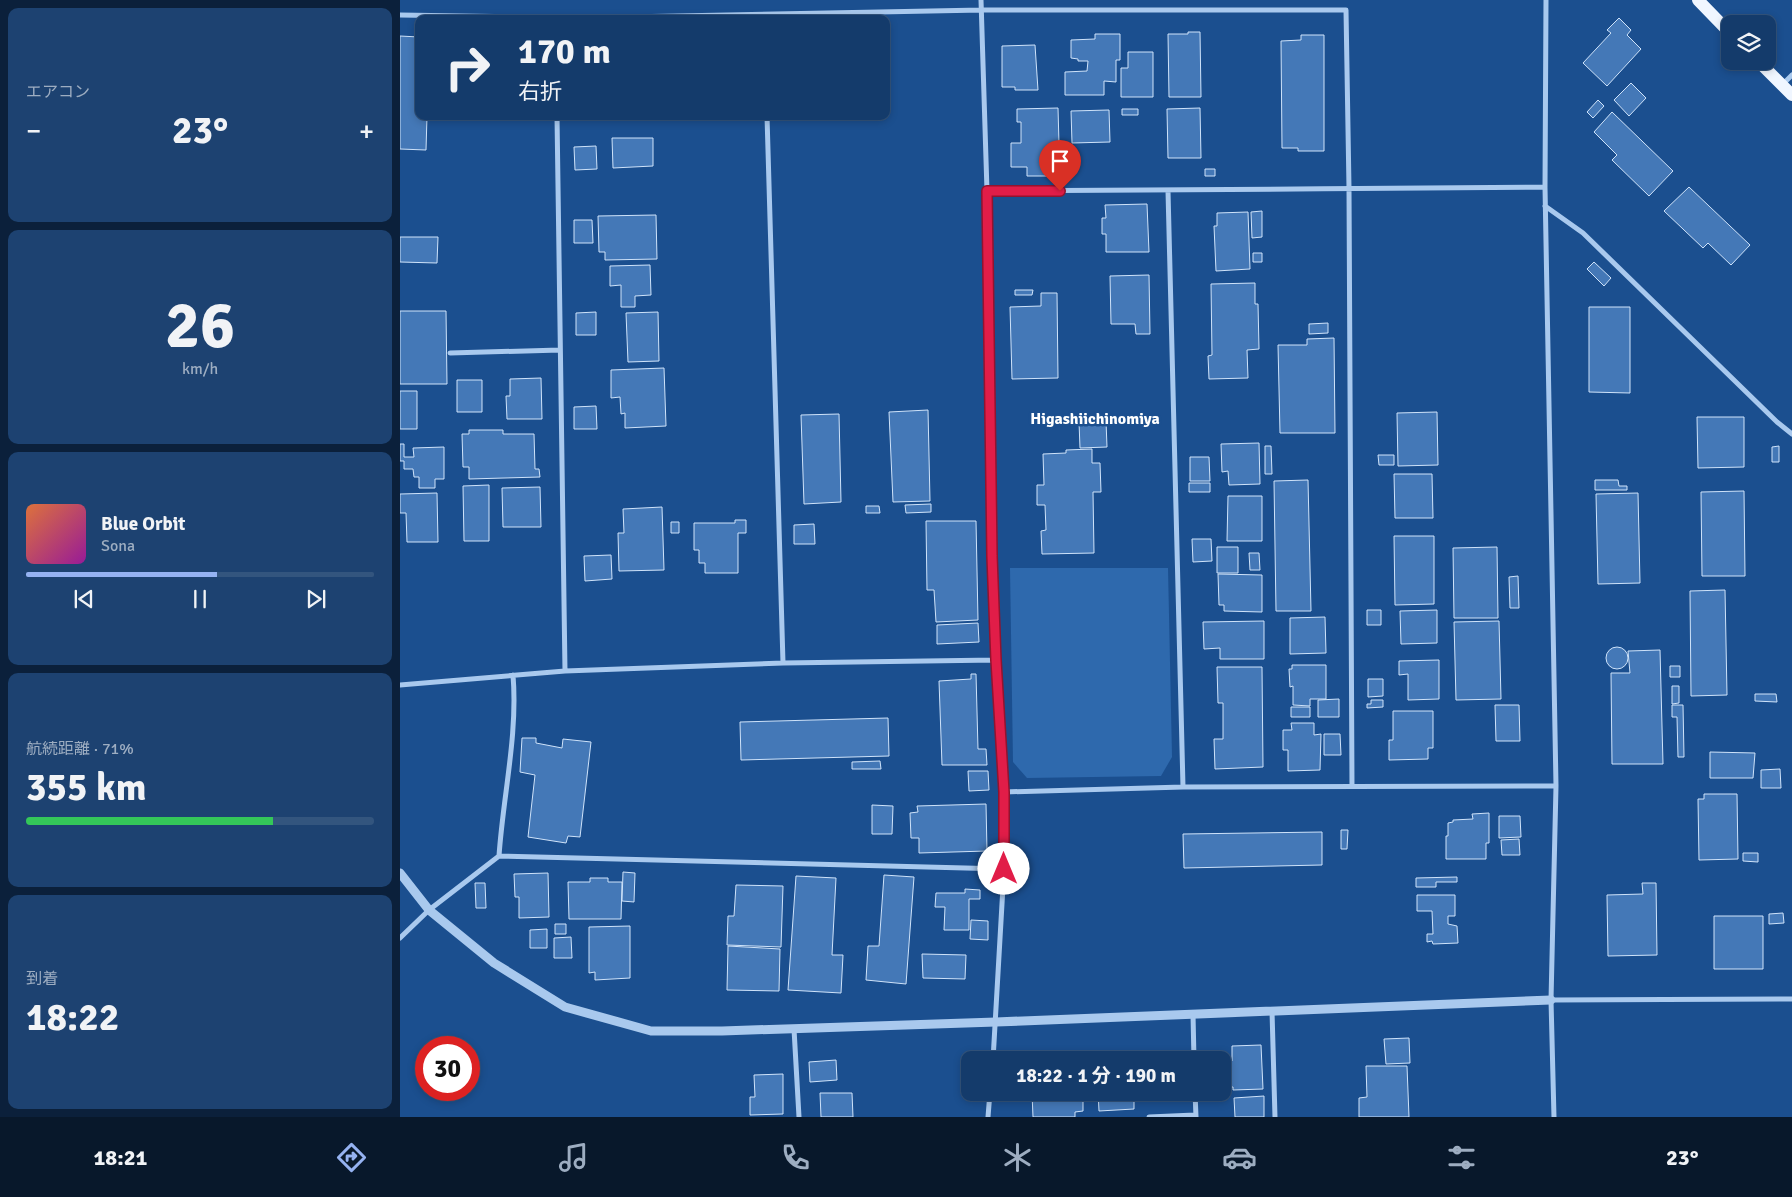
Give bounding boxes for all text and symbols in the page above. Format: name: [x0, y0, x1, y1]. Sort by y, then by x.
map controls: [1721, 15, 1776, 70]
button: layers: [1721, 15, 1776, 70]
text: 170 m: [518, 30, 611, 73]
icon: right: [435, 35, 500, 100]
text: 右折: [518, 78, 562, 105]
text: エアコン: [26, 82, 90, 102]
text: 23°: [172, 107, 228, 154]
text: −: [26, 114, 41, 148]
text: +: [359, 114, 374, 148]
pin: [1039, 140, 1081, 191]
icon: arrive: [1046, 147, 1074, 175]
text: 26: [165, 286, 235, 366]
text: km/h: [182, 359, 218, 379]
district label: Higashiichinomiya: [1030, 409, 1160, 429]
text: Blue Orbit: [101, 512, 185, 536]
text: Sona: [101, 536, 135, 556]
icon: previous: [70, 585, 98, 613]
icon: pause: [186, 585, 214, 613]
icon: next: [302, 585, 330, 613]
text: 航続距離 · 71%: [26, 739, 134, 759]
text: 355 km: [26, 764, 147, 811]
position arrow: [977, 842, 1029, 894]
text: 到着: [26, 969, 58, 989]
text: 18:22: [26, 994, 119, 1041]
speed limit sign: 30: [415, 1036, 480, 1101]
text: 18:22 · 1 分 · 190 m: [1016, 1064, 1176, 1088]
icon: directions: [334, 1140, 369, 1175]
icon: music: [556, 1140, 591, 1175]
icon: phone: [778, 1140, 813, 1175]
icon: climate: [1000, 1140, 1035, 1175]
icon: car: [1222, 1140, 1257, 1175]
icon: filters: [1444, 1140, 1479, 1175]
text: 18:21: [93, 1144, 147, 1171]
text: 23°: [1666, 1144, 1698, 1171]

